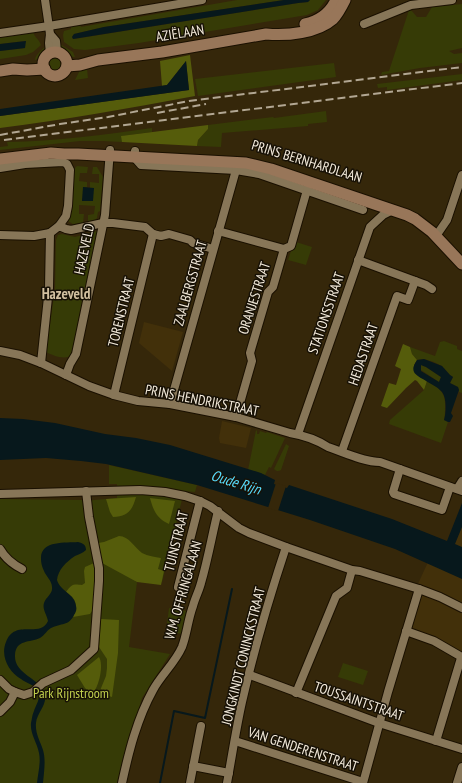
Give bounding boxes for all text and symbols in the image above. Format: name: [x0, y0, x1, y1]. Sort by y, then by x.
street label: AZIËLAAN: [155, 20, 205, 46]
street label: PRINS BERNHARDLAAN: [250, 136, 364, 186]
street label: HAZEVELD: [70, 222, 98, 276]
street label: ZAALBERGSTRAAT: [169, 237, 211, 328]
street label: ORANJESTRAAT: [234, 259, 274, 336]
street label: STATIONSSTRAAT: [304, 269, 349, 356]
street label: TORENSTRAAT: [104, 275, 139, 349]
district label: Hazeveld: [42, 284, 91, 303]
street label: HEDASTRAAT: [344, 320, 382, 387]
street label: PRINS HENDRIKSTRAAT: [144, 380, 261, 420]
water label: Oude Rijn: [209, 465, 264, 499]
street label: TUINSTRAAT: [160, 508, 192, 573]
street label: W.M. OFFRINGALAAN: [160, 539, 206, 641]
street label: JONGKINDT CONINCKSTRAAT: [217, 584, 269, 728]
street label: TOUSSAINTSTRAAT: [312, 677, 407, 725]
park label: Park Rijnstroom: [33, 684, 109, 702]
street label: VAN GENDERENSTRAAT: [245, 722, 361, 775]

